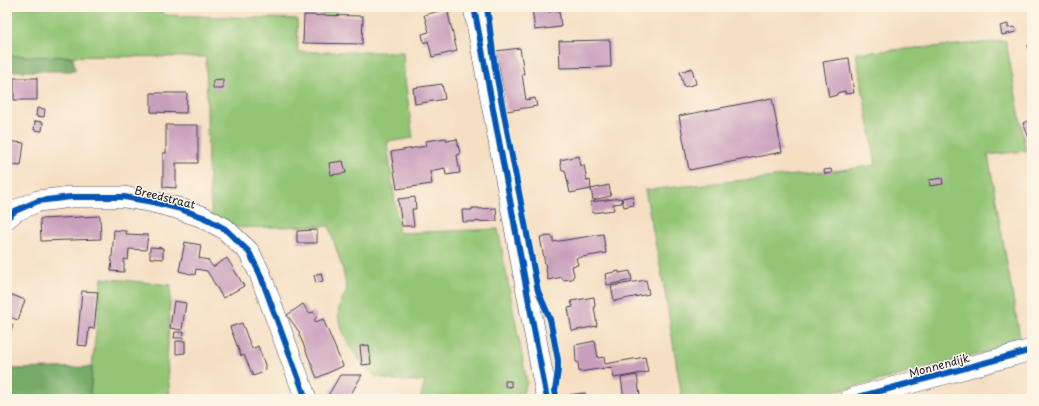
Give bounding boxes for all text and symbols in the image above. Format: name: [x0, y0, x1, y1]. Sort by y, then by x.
street label: Breedstraat: [133, 181, 198, 213]
street label: Monnendijk: [907, 349, 971, 381]

